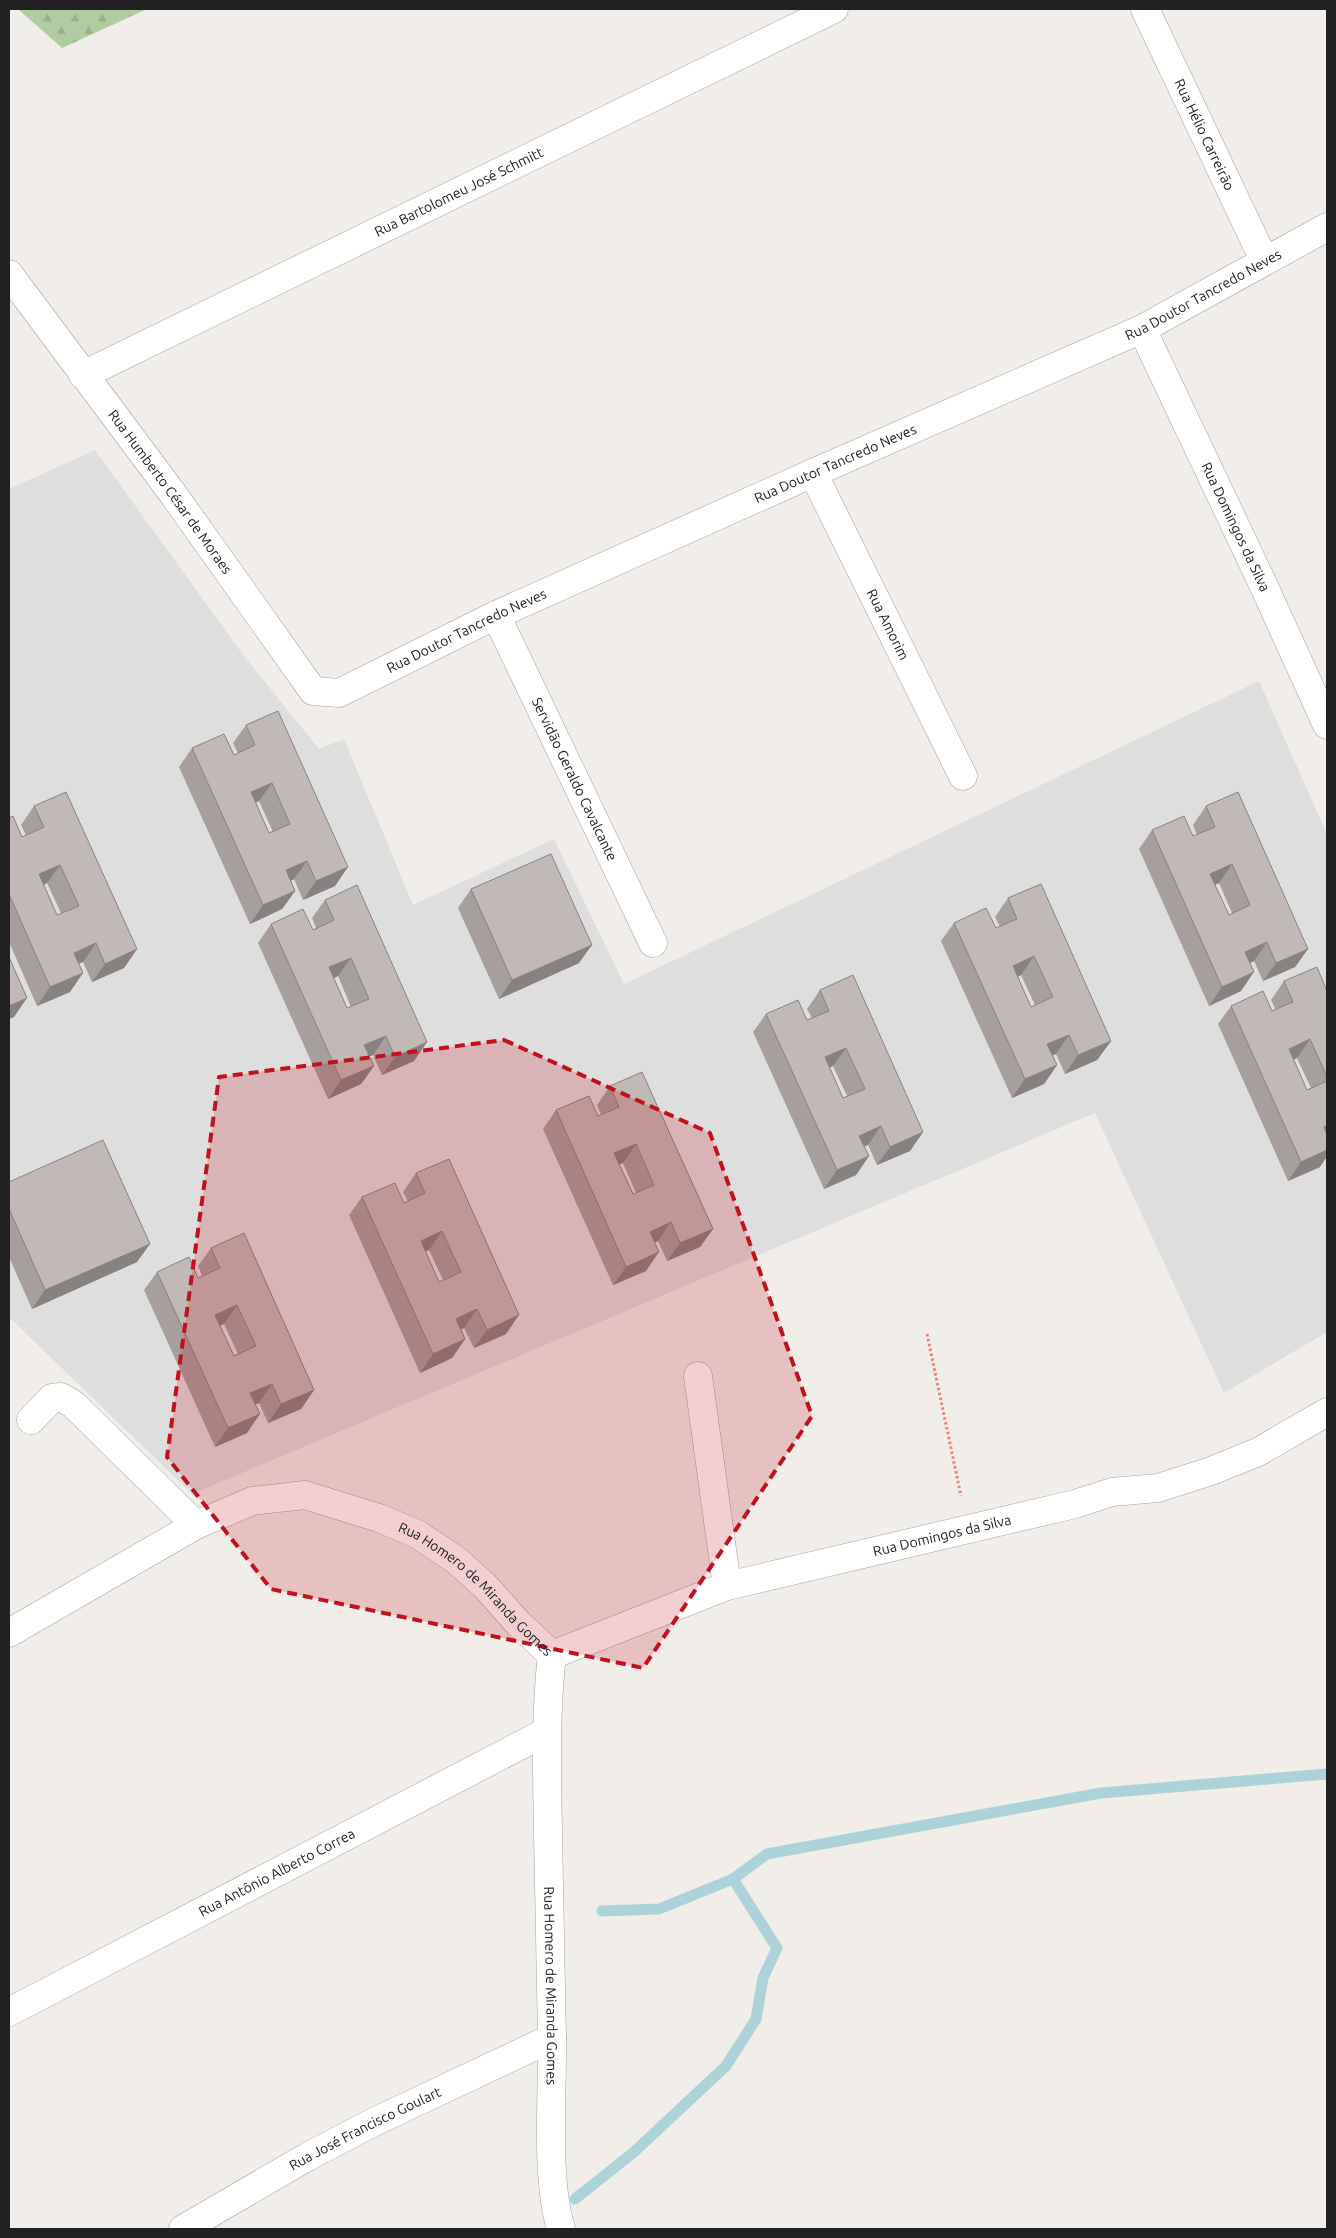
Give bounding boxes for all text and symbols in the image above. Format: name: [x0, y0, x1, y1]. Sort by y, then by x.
street label: Rua Hélio Carreirão: [1171, 76, 1238, 193]
street label: Rua Bartolomeu José Schmitt: [372, 144, 546, 240]
street label: Rua Doutor Tancredo Neves: [1123, 246, 1284, 343]
street label: Rua Humberto César de Moraes: [105, 407, 235, 577]
street label: Rua Doutor Tancredo Neves: [752, 421, 919, 506]
street label: Rua Domingos da Silva: [1198, 460, 1273, 594]
street label: Rua Doutor Tancredo Neves: [384, 586, 549, 676]
street label: Rua Amorim: [864, 586, 912, 663]
street label: Servidão Geraldo Cavalcante: [529, 695, 620, 863]
street label: Rua Domingos da Silva: [871, 1511, 1013, 1559]
street label: Rua Homero de Miranda Gomes: [396, 1519, 556, 1659]
street label: Rua Antônio Alberto Correa: [196, 1825, 358, 1920]
street label: Rua Homero de Miranda Gomes: [541, 1886, 560, 2085]
street label: Rua José Francisco Goulart: [286, 2083, 444, 2174]

